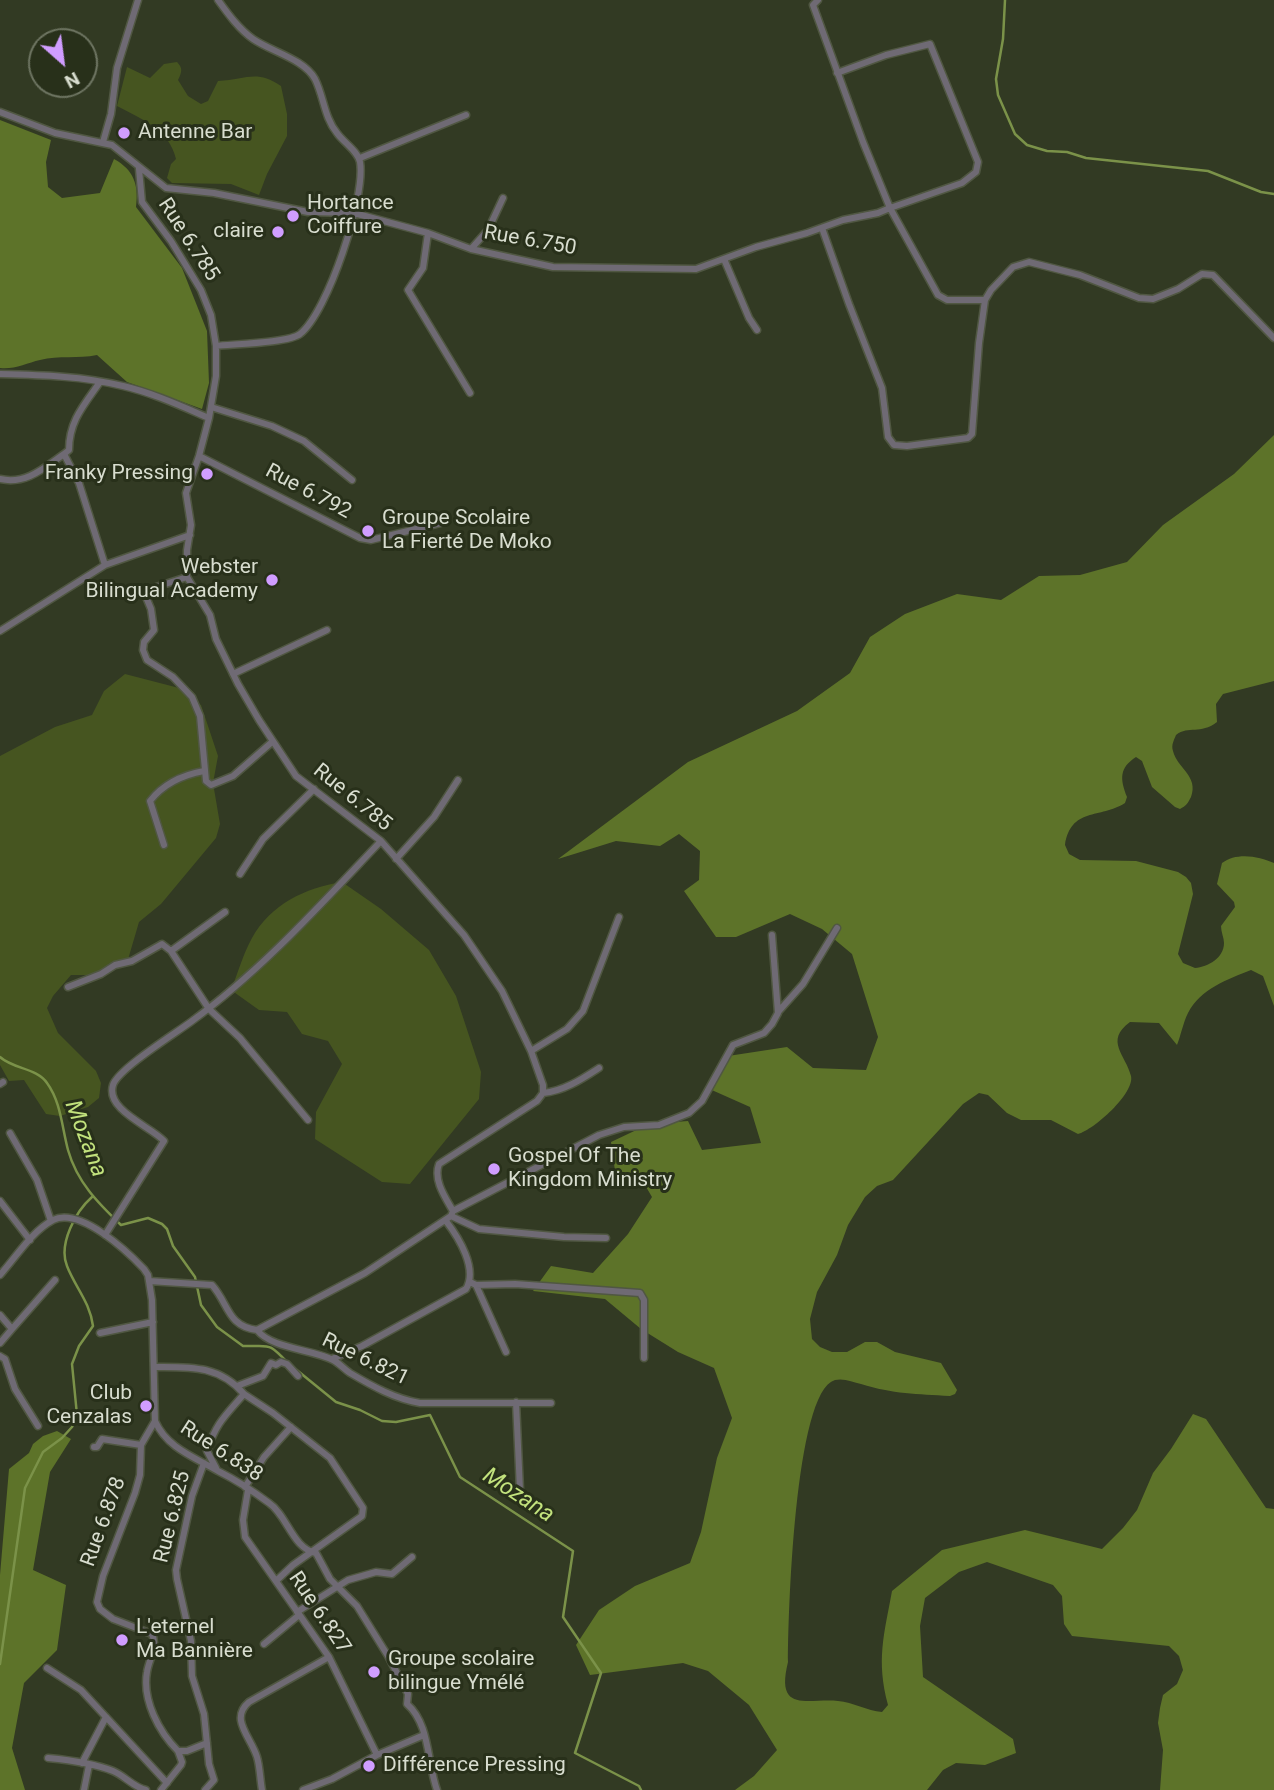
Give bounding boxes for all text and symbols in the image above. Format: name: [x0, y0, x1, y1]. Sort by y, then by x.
north arrow: [28, 28, 98, 98]
text: N: [61, 67, 83, 94]
place label: Antenne Bar: [138, 120, 252, 146]
marker: Antenne Bar: [116, 125, 132, 141]
place label: Hortance Coiffure: [307, 191, 394, 241]
street label: Rue 6.785: [152, 194, 224, 286]
marker: Hortance Coiffure: [285, 208, 301, 224]
place label: claire: [213, 219, 264, 245]
street label: Rue 6.750: [482, 220, 578, 262]
marker: claire: [270, 224, 286, 240]
street label: Rue 6.792: [261, 459, 355, 525]
place label: Franky Pressing: [45, 461, 193, 487]
marker: Franky Pressing: [199, 466, 215, 482]
place label: Groupe Scolaire La Fierté De Moko: [382, 506, 552, 556]
marker: Groupe Scolaire La Fierté De Moko: [360, 523, 376, 539]
place label: Webster Bilingual Academy: [85, 555, 258, 605]
marker: Webster Bilingual Academy: [264, 572, 280, 588]
street label: Rue 6.785: [308, 759, 396, 837]
water label: Mozana: [58, 1097, 112, 1181]
place label: Gospel Of The Kingdom Ministry: [508, 1144, 672, 1194]
marker: Gospel Of The Kingdom Ministry: [486, 1161, 502, 1177]
street label: Rue 6.821: [317, 1328, 413, 1392]
place label: Club Cenzalas: [46, 1381, 132, 1431]
marker: Club Cenzalas: [138, 1398, 154, 1414]
street label: Rue 6.838: [175, 1416, 267, 1488]
water label: Mozana: [477, 1463, 559, 1529]
street label: Rue 6.825: [149, 1469, 197, 1565]
street label: Rue 6.878: [76, 1474, 132, 1570]
street label: Rue 6.827: [282, 1567, 356, 1659]
place label: L'eternel Ma Bannière: [136, 1615, 253, 1665]
marker: L'eternel Ma Bannière: [114, 1632, 130, 1648]
place label: Groupe scolaire bilingue Ymélé: [388, 1647, 534, 1697]
marker: Groupe scolaire bilingue Ymélé: [366, 1664, 382, 1680]
place label: Différence Pressing: [383, 1753, 566, 1779]
marker: Différence Pressing: [361, 1758, 377, 1774]

